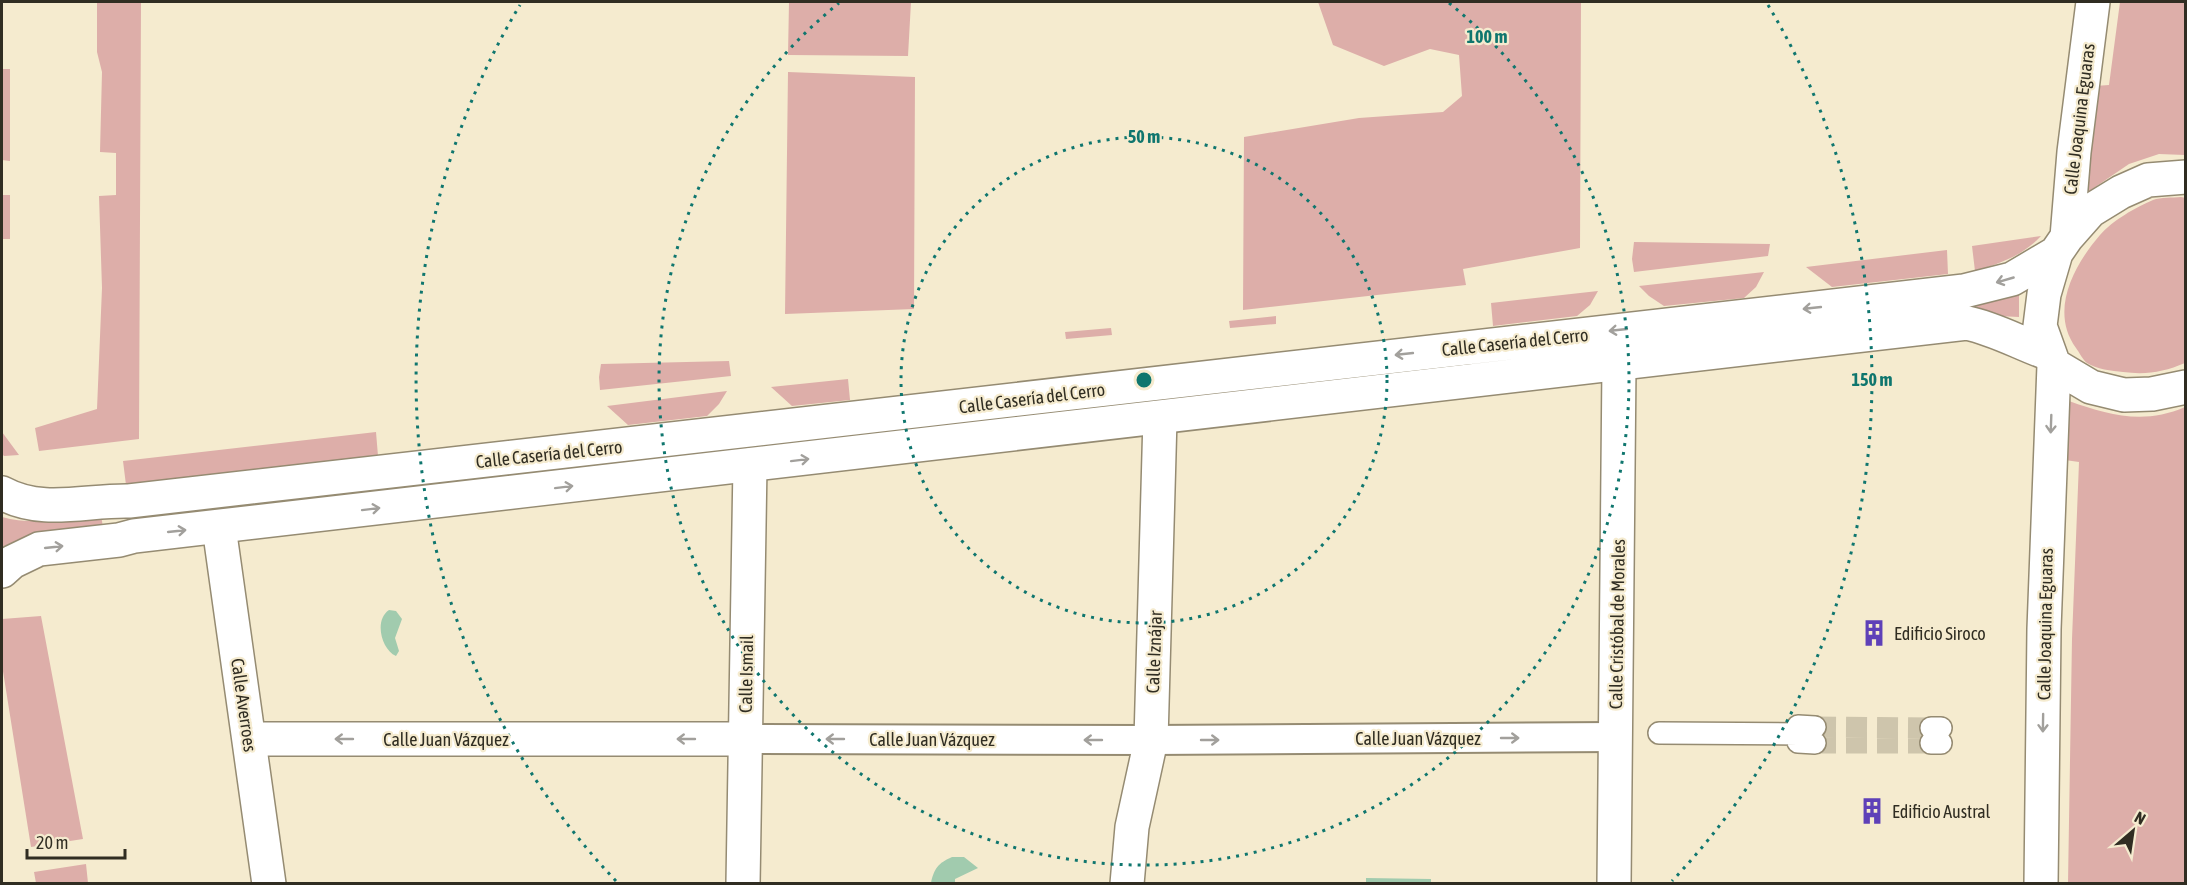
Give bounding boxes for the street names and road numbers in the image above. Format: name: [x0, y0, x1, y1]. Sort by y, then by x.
street label: Calle Joaquina Eguaras: [2059, 42, 2099, 196]
street label: Calle Casería del Cerro: [1441, 324, 1589, 360]
street label: Calle Casería del Cerro: [958, 379, 1106, 417]
street label: Calle Casería del Cerro: [475, 436, 623, 472]
street label: Calle Cristóbal de Morales: [1605, 539, 1629, 709]
street label: Calle Joaquina Eguaras: [2033, 548, 2057, 700]
street label: Calle Iznájar: [1142, 610, 1166, 694]
street label: Calle Ismail: [735, 635, 757, 713]
street label: Calle Averroes: [227, 657, 261, 753]
street label: Calle Juan Vázquez: [1355, 728, 1481, 749]
street label: Calle Juan Vázquez: [383, 729, 509, 750]
street label: Calle Juan Vázquez: [869, 729, 995, 750]

